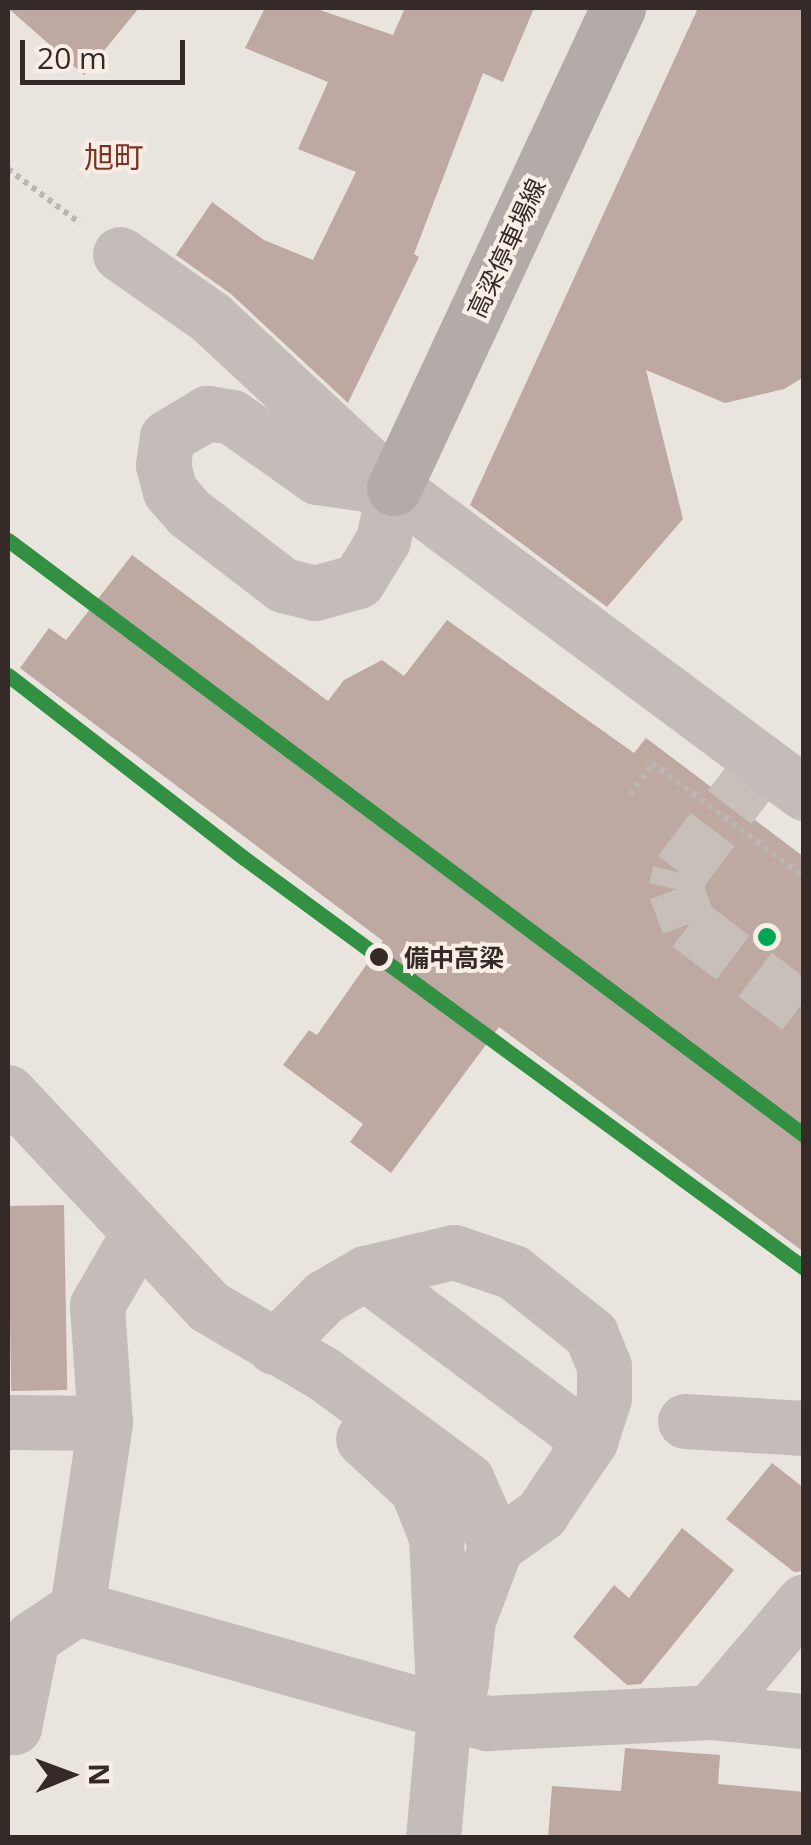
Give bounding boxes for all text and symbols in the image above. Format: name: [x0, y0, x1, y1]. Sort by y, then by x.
scale bar: [25, 20, 190, 82]
text: 20 m: [37, 37, 107, 78]
district label: 旭町: [84, 139, 144, 175]
street label: 高梁停車場線: [461, 174, 551, 322]
unlabelled marker: [757, 927, 777, 947]
marker: 備中高梁: [363, 941, 395, 973]
place label: 備中高梁: [404, 942, 504, 972]
north arrow: [20, 1725, 120, 1825]
text: N: [81, 1763, 119, 1786]

